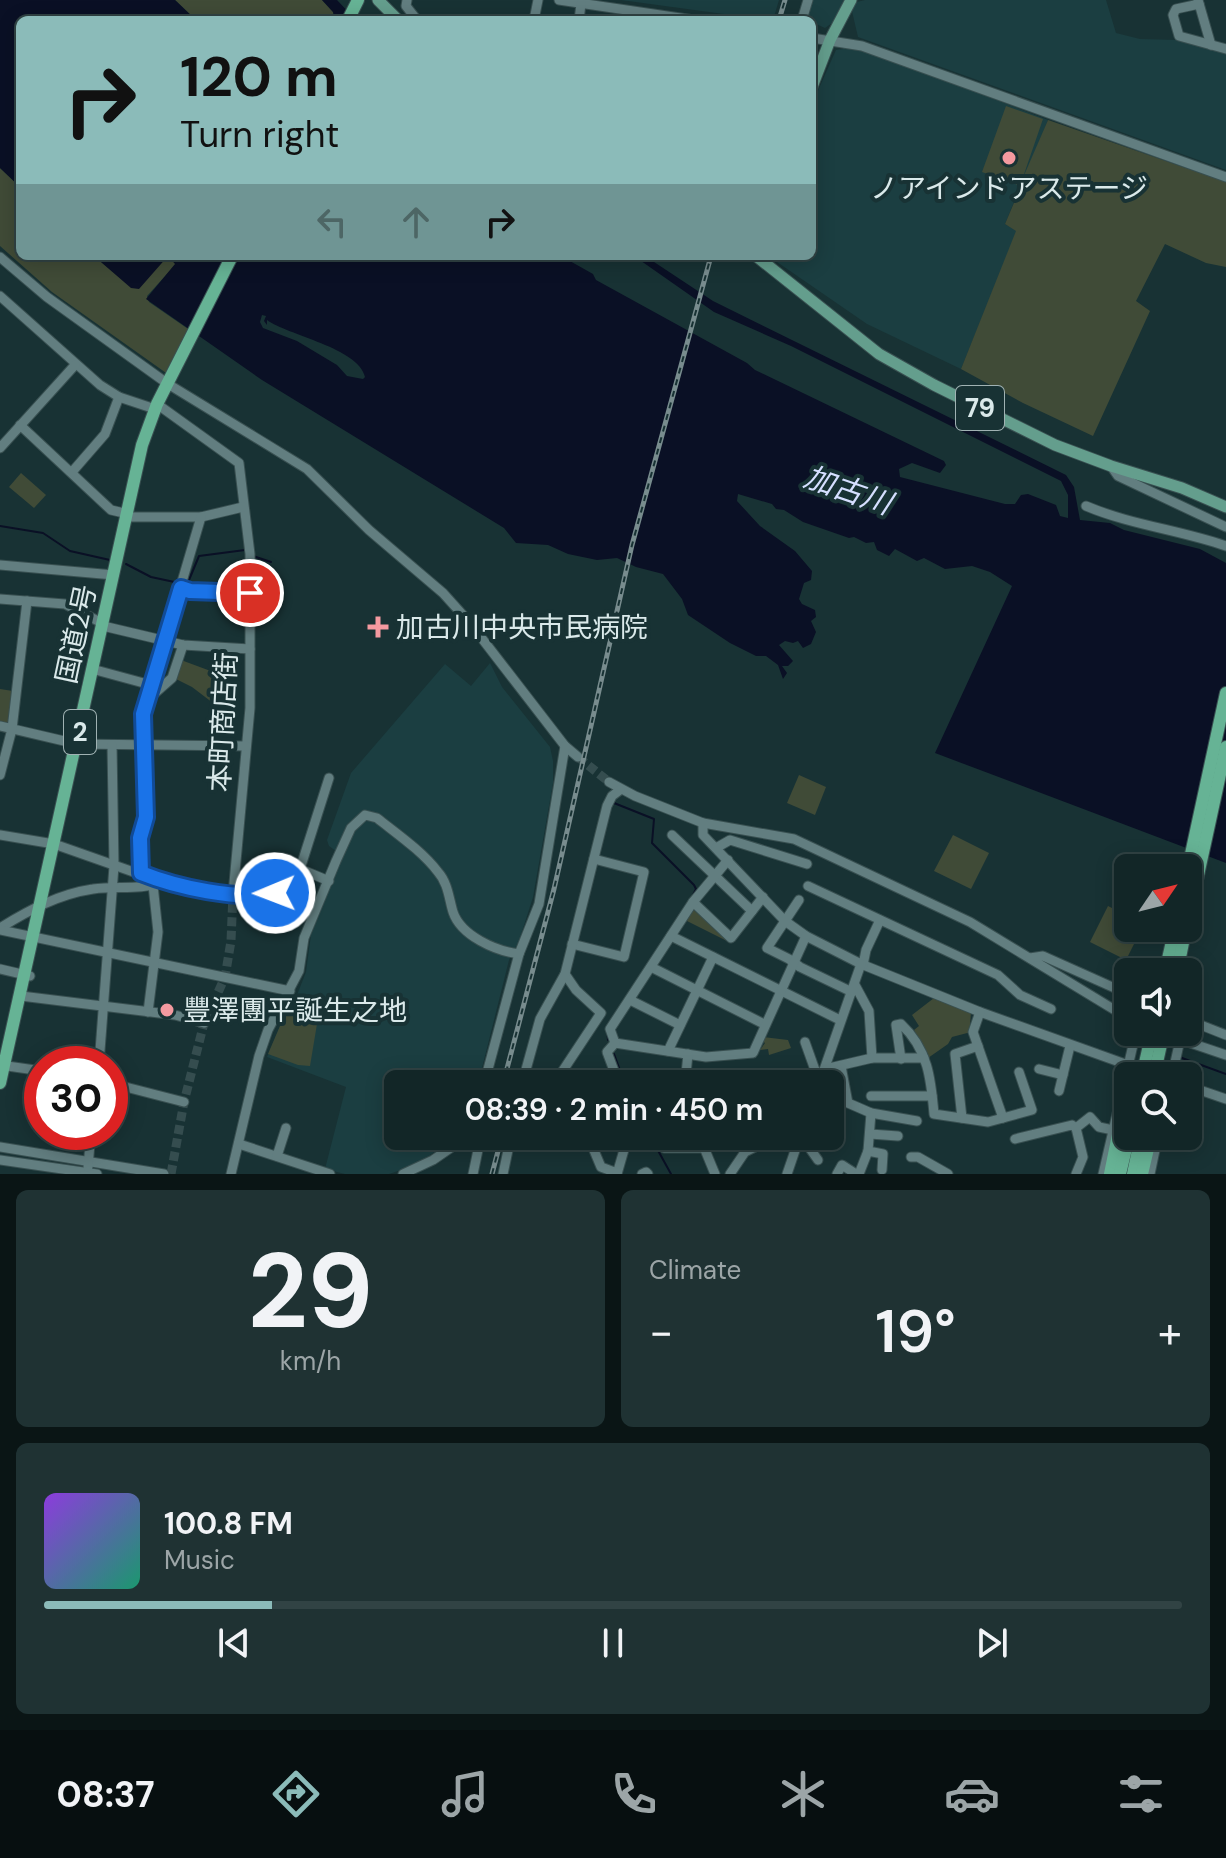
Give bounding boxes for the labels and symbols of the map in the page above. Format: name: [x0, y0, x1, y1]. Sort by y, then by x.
marker: ノアインドアステージ: [1000, 149, 1018, 167]
place label: ノアインドアステージ: [870, 170, 1148, 207]
road number: 79: [956, 386, 1004, 430]
water label: 加古川: [799, 457, 900, 524]
pin: [216, 559, 284, 627]
street label: 国道2号: [47, 581, 105, 687]
place label: 加古川中央市民病院: [396, 609, 648, 646]
marker: 加古川中央市民病院: [367, 616, 389, 638]
street label: 本町商店街: [201, 651, 245, 793]
road number: 2: [64, 710, 96, 754]
position arrow: [233, 851, 317, 935]
north arrow: [1114, 854, 1202, 942]
place label: 豐澤團平誕生之地: [183, 992, 407, 1029]
marker: 豐澤團平誕生之地: [158, 1001, 176, 1019]
speed limit sign: 30: [24, 1046, 128, 1150]

